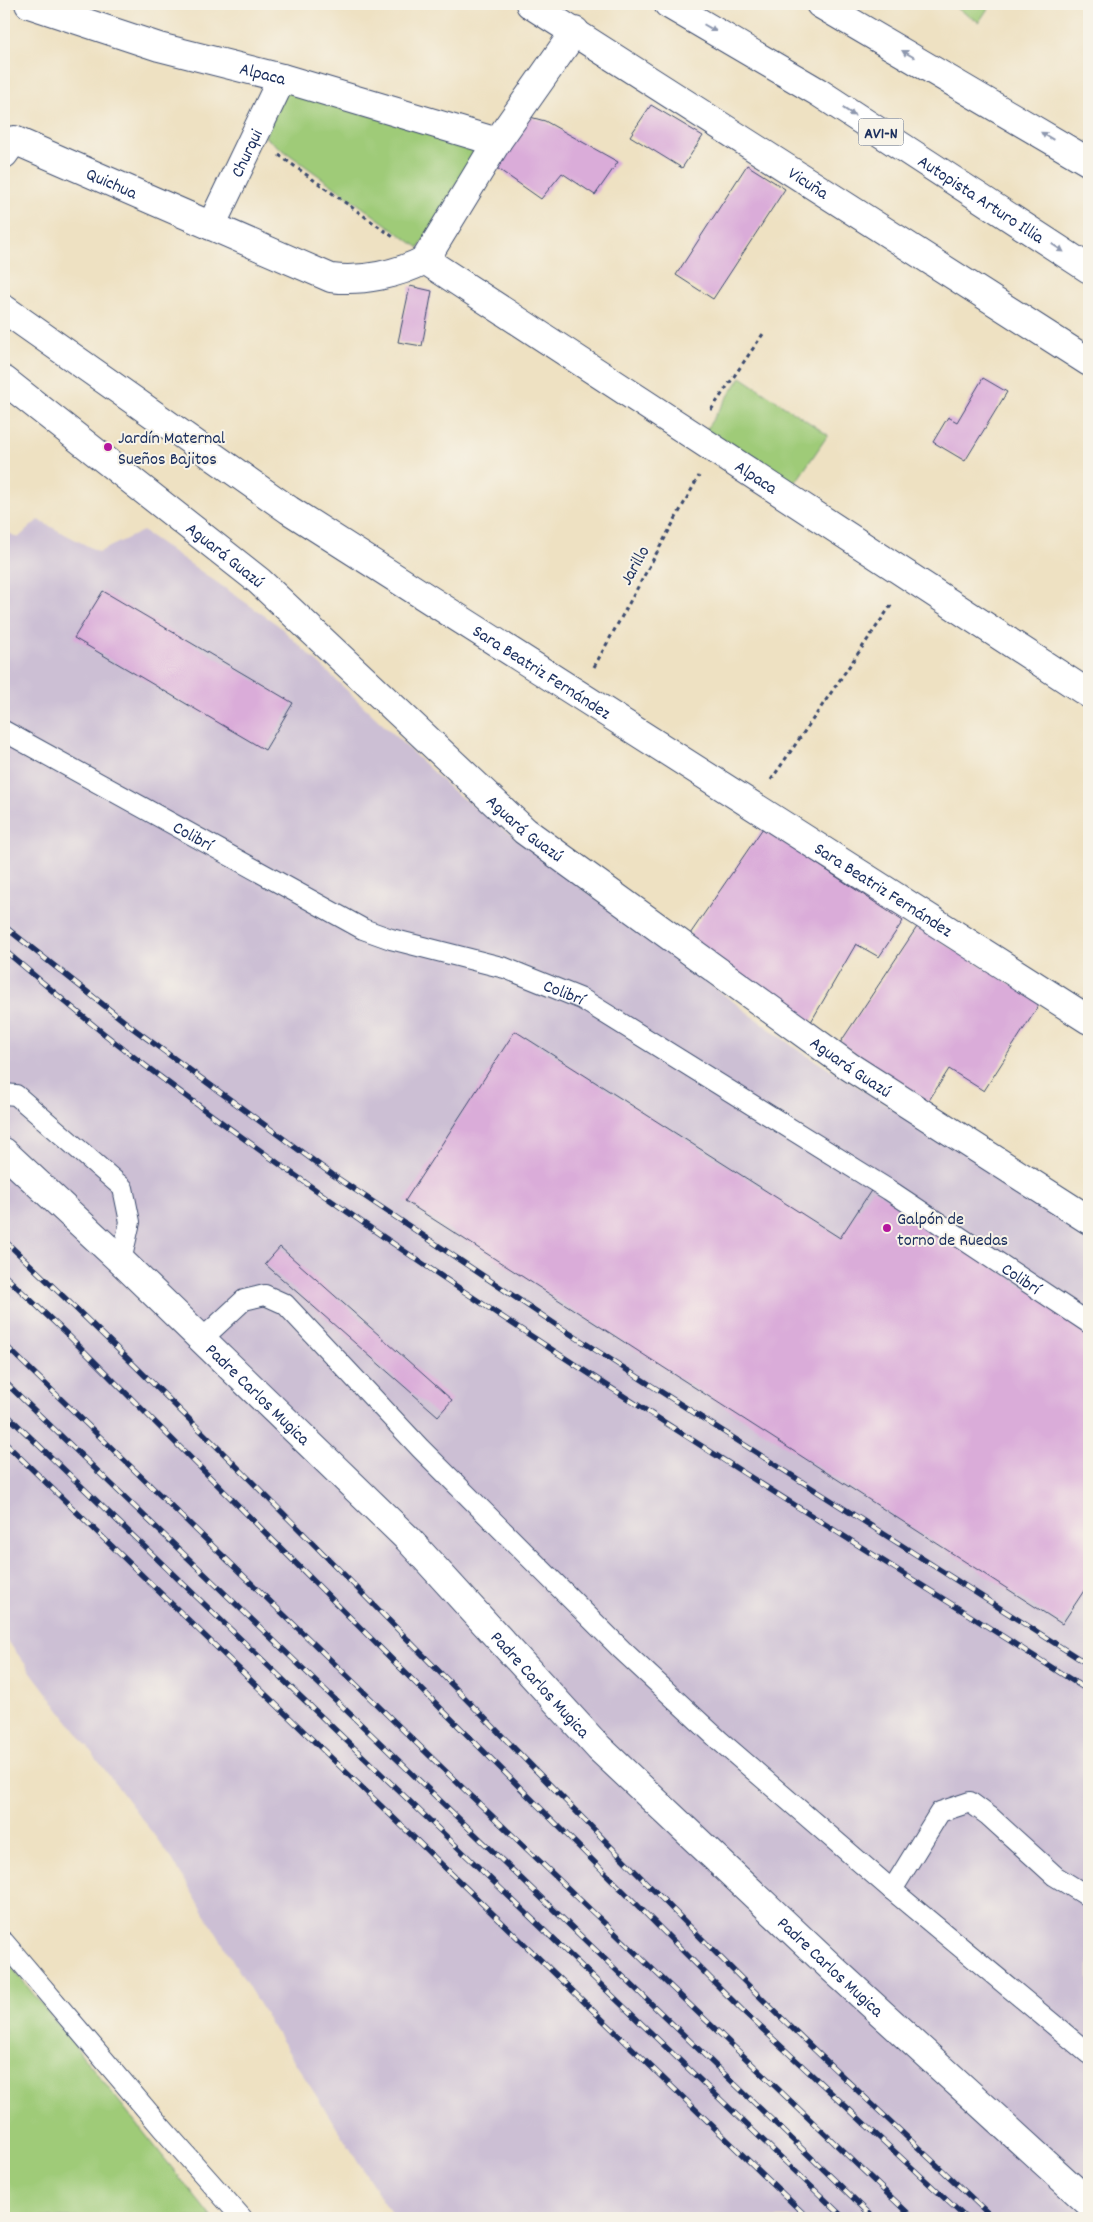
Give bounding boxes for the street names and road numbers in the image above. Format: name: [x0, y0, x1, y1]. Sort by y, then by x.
street label: Alpaca: [237, 58, 288, 94]
road number: AV1-N: [858, 118, 904, 146]
street label: Churqui: [226, 126, 271, 182]
street label: Autopista Arturo Illia: [912, 150, 1049, 252]
street label: Vicuña: [782, 162, 833, 207]
street label: Quichua: [82, 163, 141, 207]
street label: Alpaca: [729, 456, 782, 502]
street label: Aguará Guazú: [179, 518, 269, 595]
street label: Jarillo: [615, 542, 657, 590]
street label: Sara Beatriz Fernández: [467, 620, 615, 727]
street label: Aguará Guazú: [479, 790, 567, 870]
street label: Colibrí: [167, 816, 218, 859]
street label: Sara Beatriz Fernández: [808, 838, 957, 945]
street label: Colibrí: [539, 975, 590, 1014]
street label: Aguará Guazú: [804, 1032, 895, 1105]
street label: Colibrí: [996, 1258, 1046, 1303]
street label: Padre Carlos Mugica: [199, 1339, 315, 1453]
street label: Padre Carlos Mugica: [483, 1627, 595, 1745]
street label: Padre Carlos Mugica: [770, 1912, 888, 2024]

